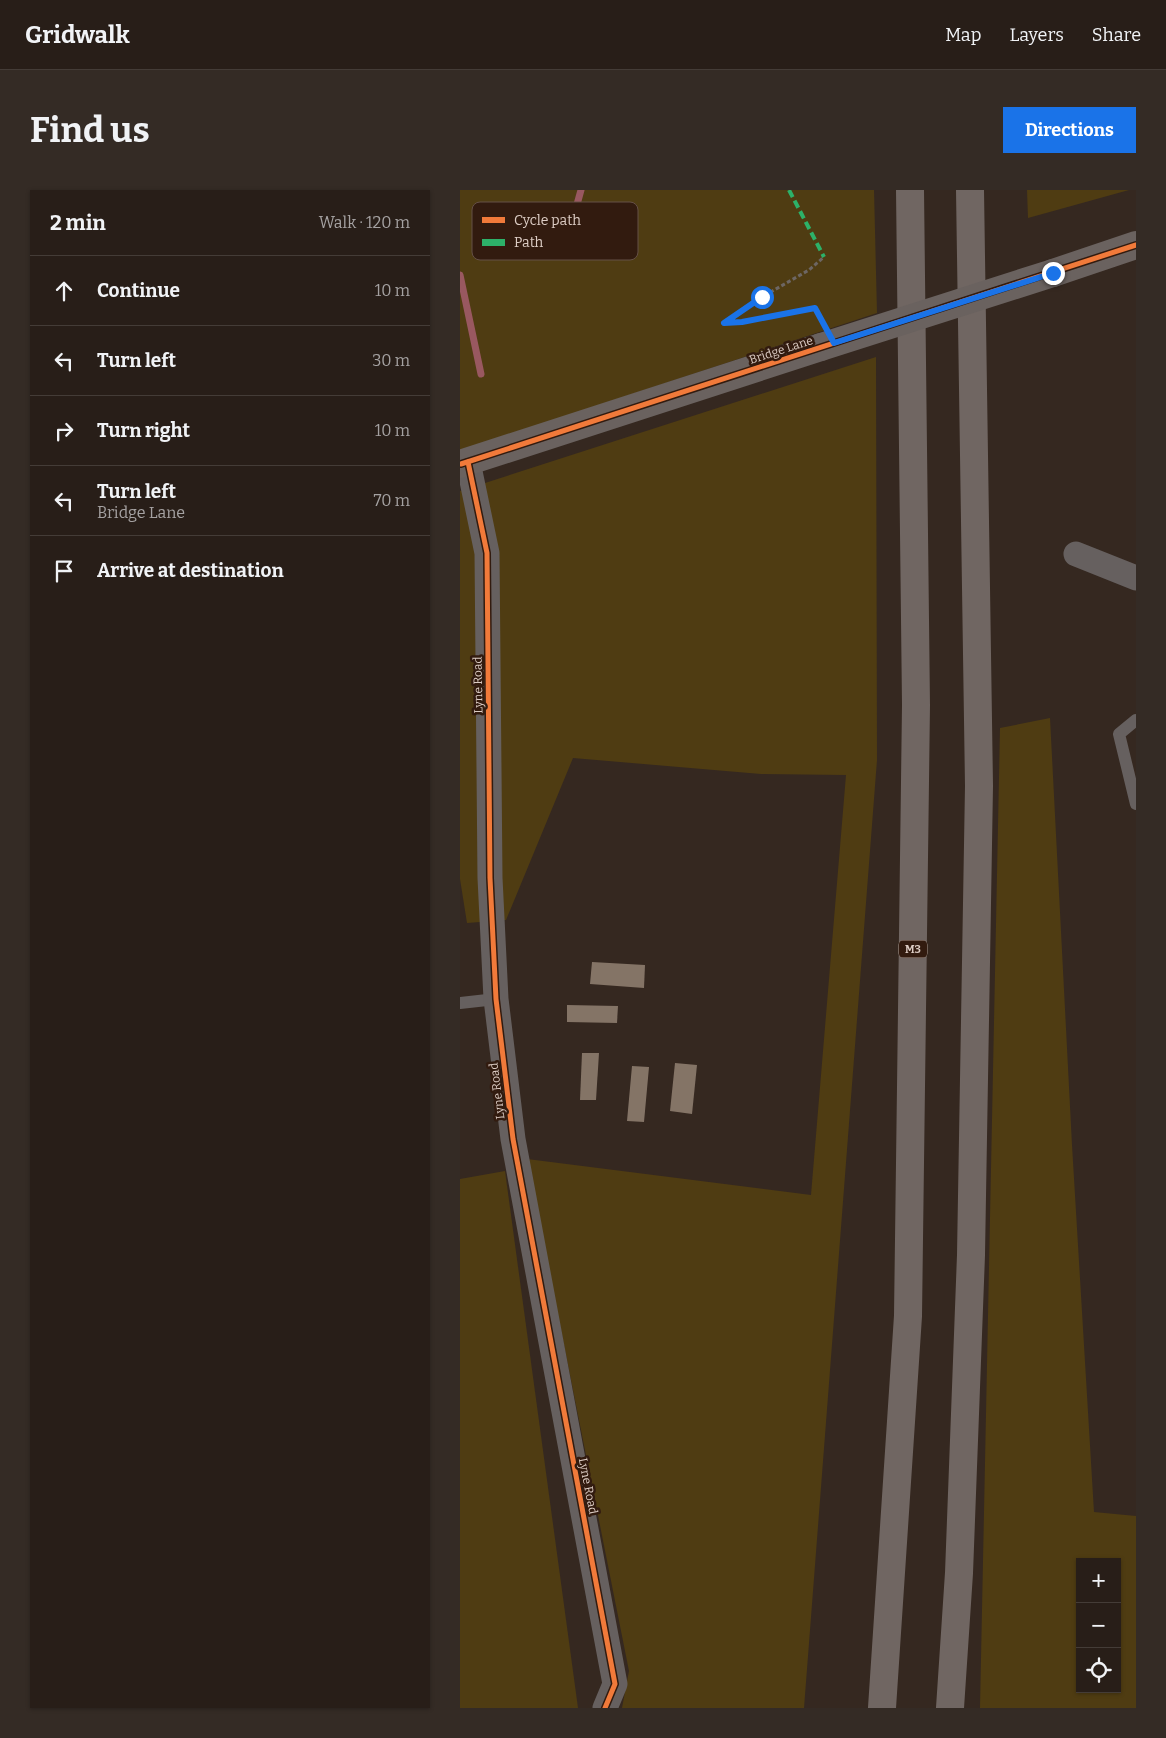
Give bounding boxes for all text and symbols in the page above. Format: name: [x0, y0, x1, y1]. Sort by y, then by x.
text: Gridwalk: [25, 21, 130, 49]
text: Map: [945, 24, 981, 46]
text: Layers: [1009, 24, 1064, 46]
text: Share: [1092, 24, 1141, 46]
button: Directions: [1003, 107, 1136, 153]
text: Find us: [30, 109, 150, 151]
legend: [472, 202, 638, 260]
text: 2 min: [50, 210, 106, 236]
text: Cycle path: [514, 212, 581, 229]
text: Walk · 120 m: [319, 213, 410, 232]
text: Path: [514, 234, 544, 251]
route end: [1042, 262, 1065, 285]
icon: ahead: [50, 277, 78, 305]
text: Continue: [97, 279, 180, 302]
text: 10 m: [375, 281, 410, 300]
route start: [751, 286, 774, 309]
street label: Bridge Lane: [747, 333, 815, 367]
icon: left: [50, 347, 78, 375]
text: Turn left: [97, 349, 176, 372]
text: 30 m: [372, 351, 410, 370]
icon: right: [50, 417, 78, 445]
text: Turn right: [97, 419, 190, 442]
text: 10 m: [375, 421, 410, 440]
text: Turn left: [97, 480, 176, 503]
icon: left: [50, 487, 78, 515]
text: 70 m: [374, 491, 410, 510]
text: Bridge Lane: [97, 503, 185, 522]
icon: arrive: [50, 557, 78, 585]
text: Arrive at destination: [97, 559, 284, 582]
street label: Lyne Road: [471, 656, 485, 714]
road number: M3: [899, 941, 927, 958]
street label: Lyne Road: [487, 1062, 507, 1120]
street label: Lyne Road: [576, 1457, 600, 1515]
map controls: [1076, 1558, 1121, 1693]
button: +: [1076, 1558, 1121, 1603]
button: −: [1076, 1603, 1121, 1648]
button: locate: [1076, 1648, 1121, 1693]

